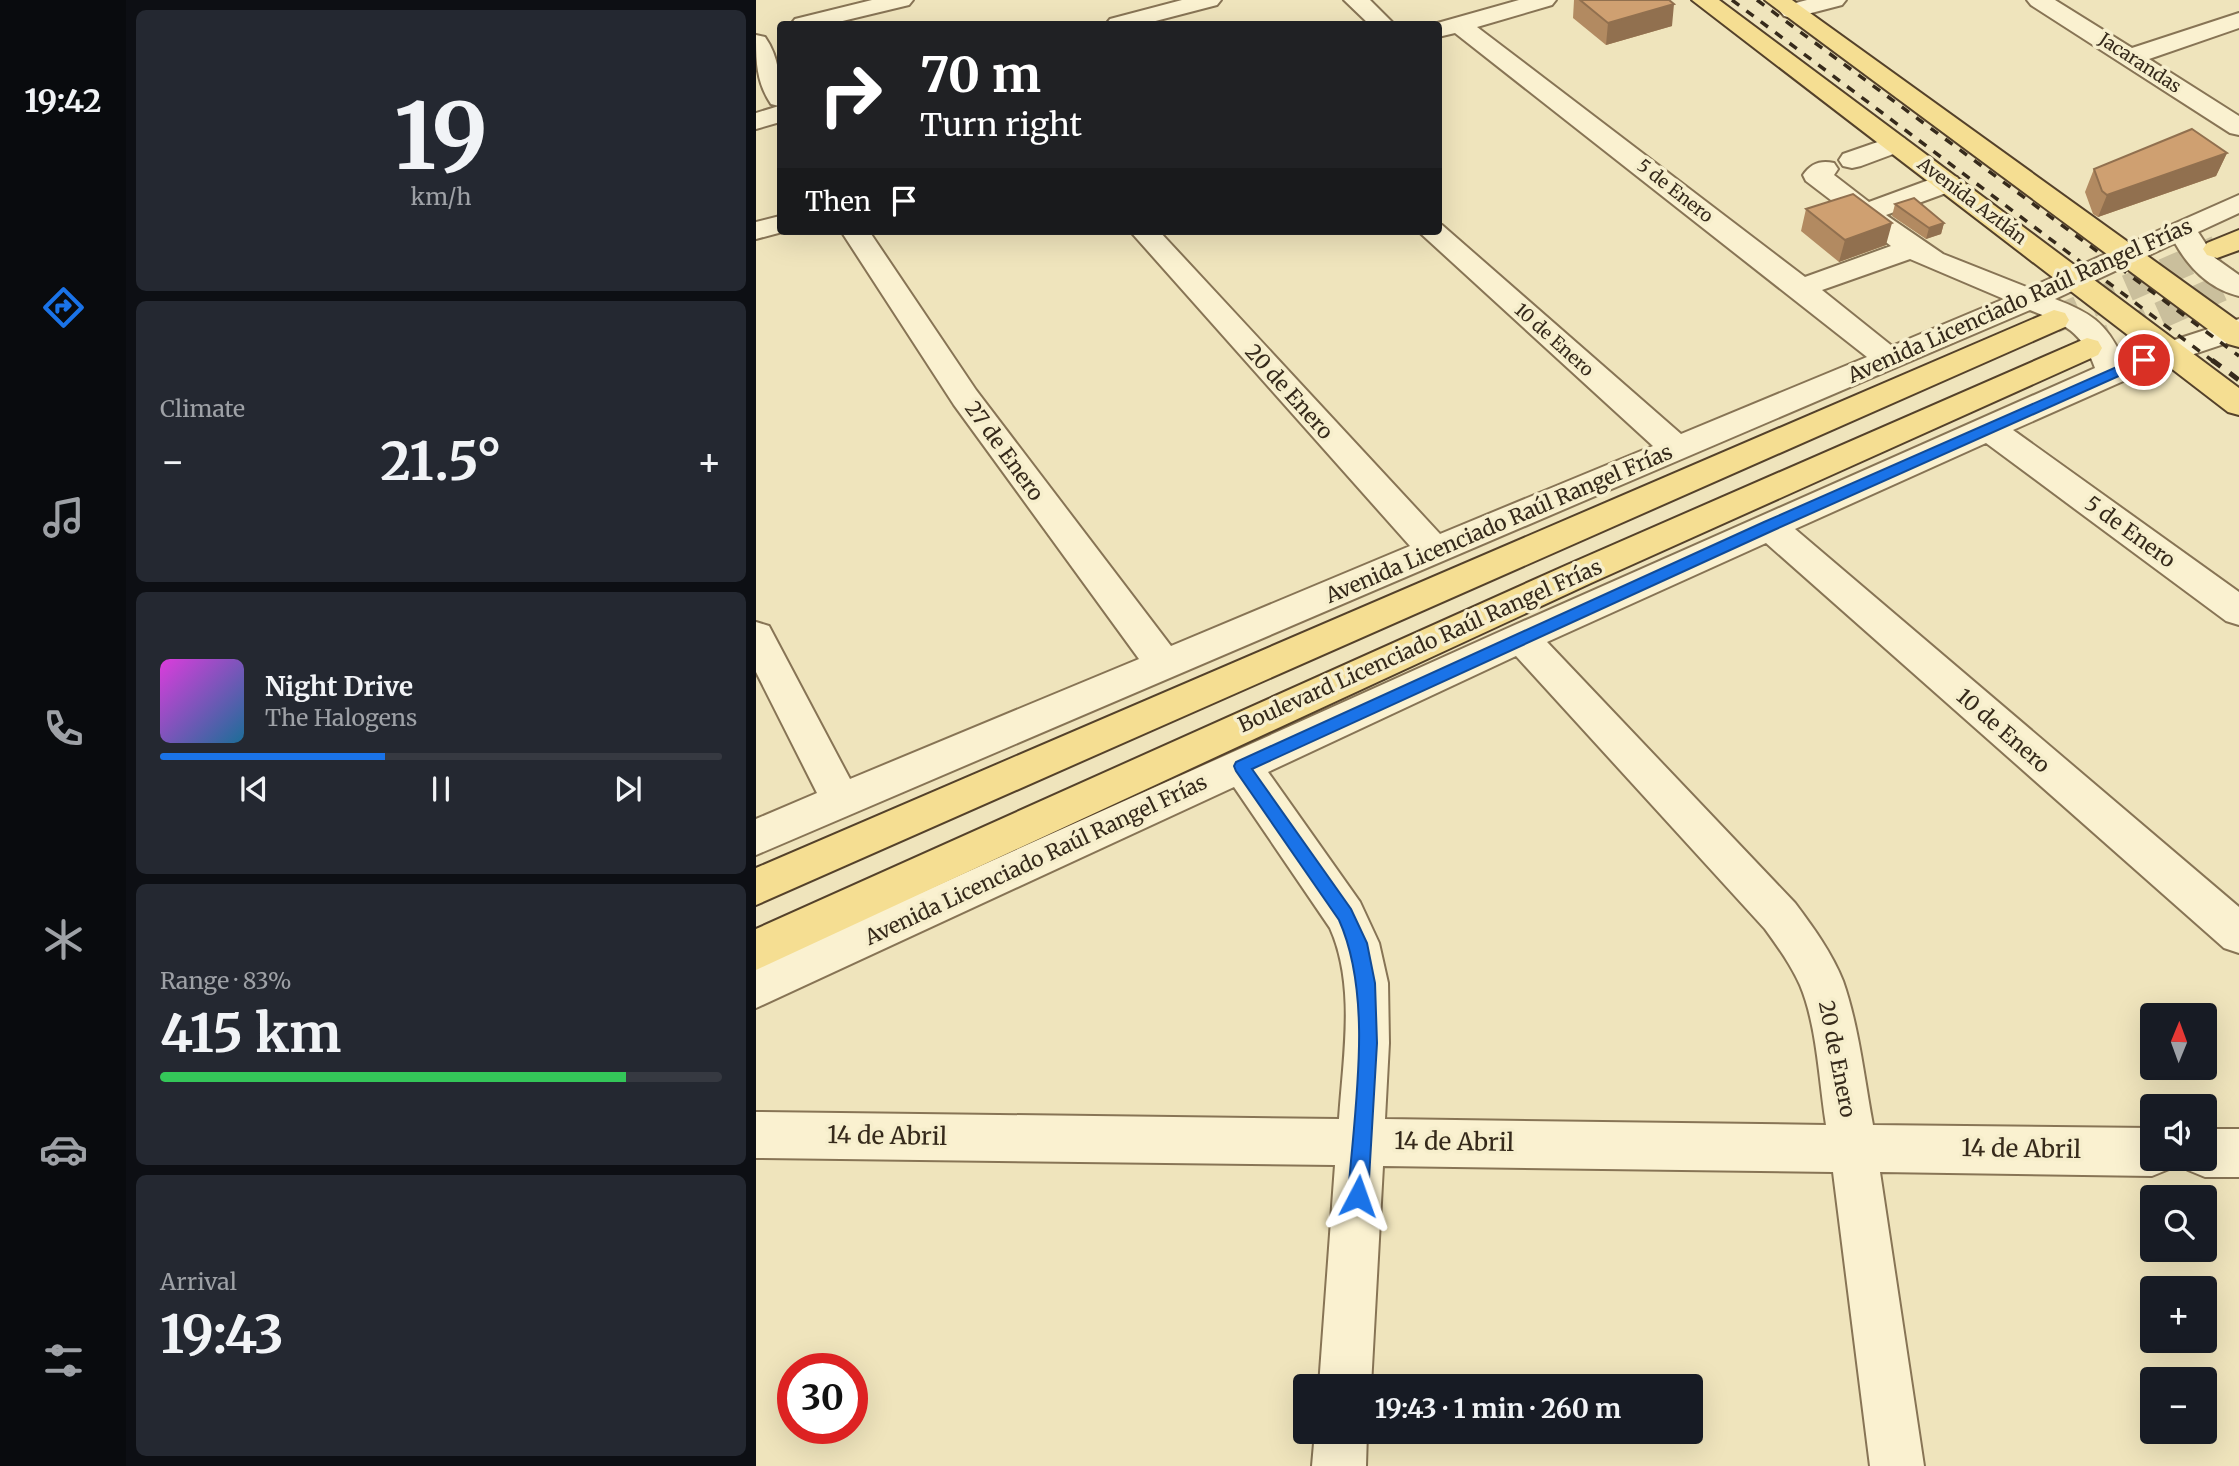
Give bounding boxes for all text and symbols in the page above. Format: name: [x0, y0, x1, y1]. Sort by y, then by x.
street label: Jacarandas: [2094, 27, 2186, 98]
text: 70 m: [920, 44, 1041, 105]
icon: right: [805, 49, 896, 140]
text: 19: [394, 79, 488, 194]
text: 19:42: [24, 81, 102, 121]
text: Turn right: [920, 105, 1082, 145]
street label: Avenida Aztlán: [1912, 152, 2031, 249]
street label: 5 de Enero: [1633, 154, 1718, 227]
text: km/h: [411, 182, 471, 211]
icon: arrive: [885, 182, 923, 220]
text: Then: [805, 185, 871, 218]
street label: Avenida Licenciado Raúl Rangel Frías: [1842, 212, 2196, 389]
icon: directions: [39, 283, 88, 332]
street label: 10 de Enero: [1510, 298, 1599, 381]
pin: [2114, 330, 2174, 390]
street label: 20 de Enero: [1240, 339, 1339, 445]
icon: arrive: [2125, 341, 2163, 379]
text: Climate: [160, 394, 245, 423]
street label: 27 de Enero: [959, 396, 1050, 506]
text: 21.5°: [380, 429, 502, 494]
text: −: [160, 438, 185, 485]
text: +: [697, 438, 722, 485]
street label: Avenida Licenciado Raúl Rangel Frías: [1320, 438, 1676, 610]
street label: 5 de Enero: [2080, 490, 2181, 573]
icon: music: [39, 493, 88, 542]
street label: Boulevard Licenciado Raúl Rangel Frías: [1234, 553, 1606, 738]
text: Night Drive: [265, 670, 413, 703]
street label: 10 de Enero: [1951, 683, 2056, 779]
text: The Halogens: [265, 703, 417, 732]
icon: phone: [39, 704, 88, 753]
street label: Avenida Licenciado Raúl Rangel Frías: [859, 768, 1211, 951]
icon: previous: [235, 770, 273, 808]
icon: pause: [422, 770, 460, 808]
icon: next: [609, 770, 647, 808]
icon: climate: [39, 915, 88, 964]
text: Range · 83%: [160, 966, 292, 995]
street label: 20 de Enero: [1813, 998, 1862, 1120]
text: 415 km: [160, 1001, 341, 1066]
north arrow: [2140, 1003, 2217, 1080]
map controls: [2140, 1003, 2217, 1444]
button: sound: [2140, 1094, 2217, 1171]
street label: 14 de Abril: [827, 1119, 947, 1152]
icon: car: [39, 1125, 88, 1174]
street label: 14 de Abril: [1394, 1125, 1514, 1158]
street label: 14 de Abril: [1961, 1132, 2081, 1165]
position arrow: [1321, 1159, 1395, 1233]
button: search: [2140, 1185, 2217, 1262]
text: Arrival: [160, 1267, 237, 1296]
button: +: [2140, 1276, 2217, 1353]
text: 19:43: [160, 1302, 284, 1367]
icon: filters: [39, 1336, 88, 1385]
speed limit sign: 30: [777, 1353, 868, 1444]
button: −: [2140, 1367, 2217, 1444]
text: 19:43 · 1 min · 260 m: [1375, 1392, 1621, 1425]

